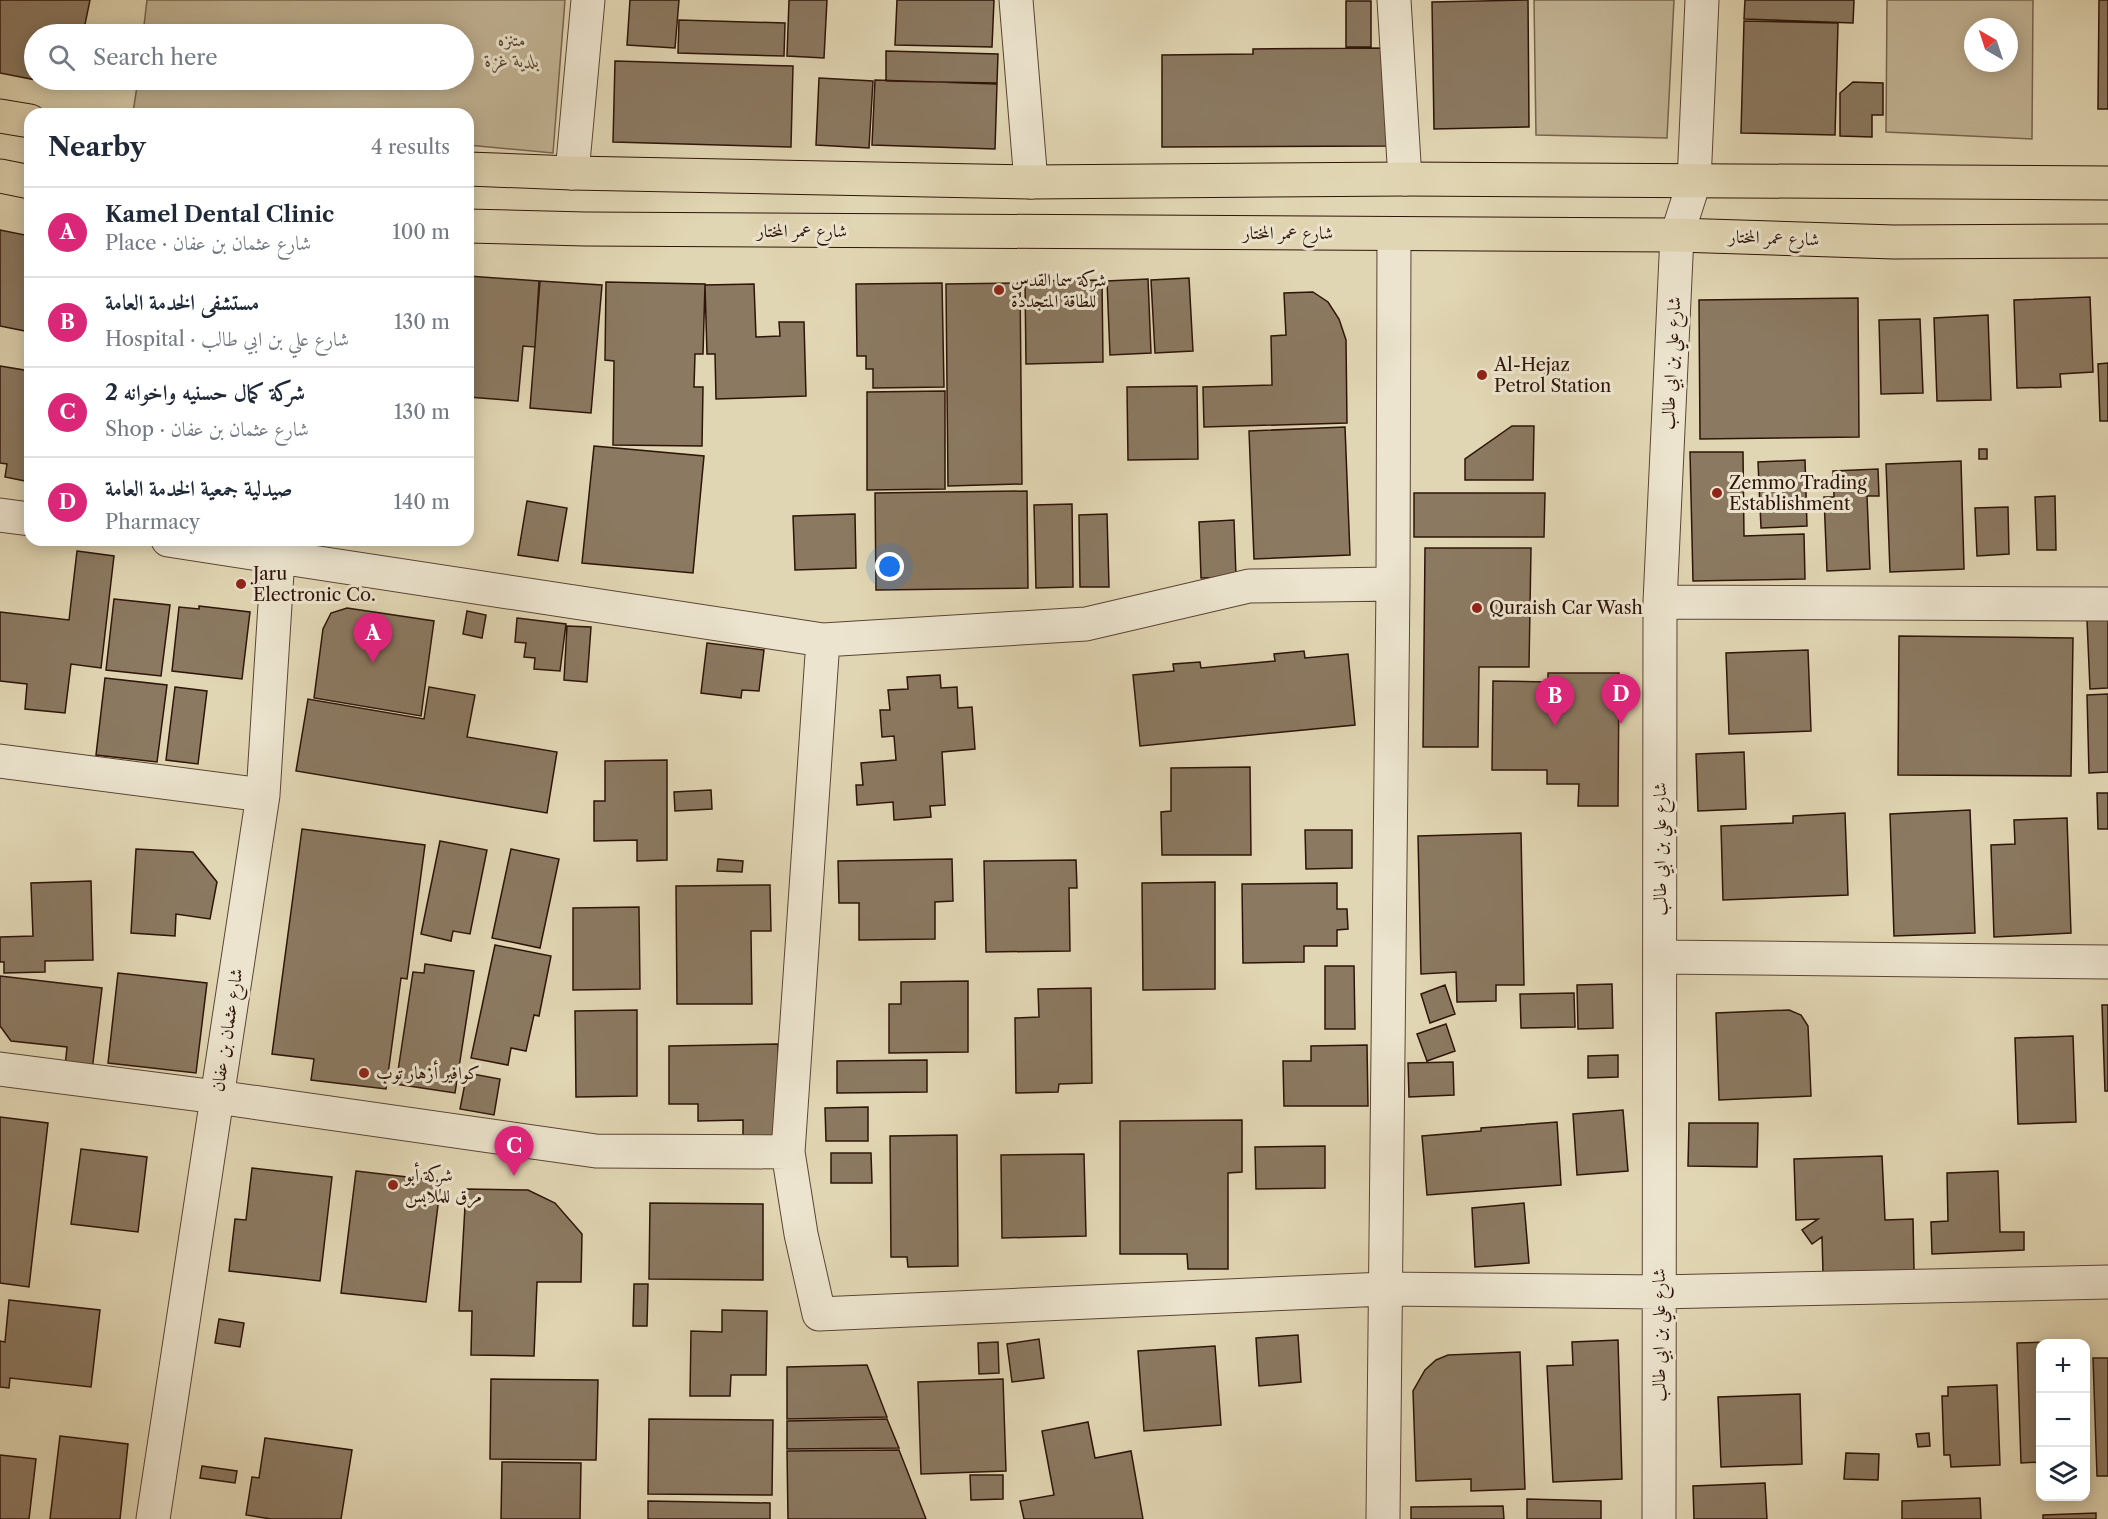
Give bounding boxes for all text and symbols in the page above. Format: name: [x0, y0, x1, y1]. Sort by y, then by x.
north arrow: [1964, 18, 2018, 72]
search box: [24, 24, 474, 90]
park label: متنزه بلدية غزة: [484, 29, 540, 74]
icon: search: [45, 41, 78, 74]
text: Search here: [93, 44, 218, 71]
text: Nearby: [48, 131, 146, 163]
text: 4 results: [371, 135, 450, 159]
text: Kamel Dental Clinic: [105, 201, 334, 228]
text: A: [60, 220, 75, 244]
text: 100 m: [392, 220, 450, 244]
street label: شارع عمر المختار: [755, 220, 847, 246]
street label: شارع عمر المختار: [1241, 222, 1333, 248]
street label: شارع عمر المختار: [1726, 225, 1820, 255]
text: Place · شارع عثمان بن عفان: [105, 231, 311, 255]
place label: شركة سما القدس للطاقة المتجددة: [1011, 269, 1107, 312]
marker: شركة سما القدس للطاقة المتجددة: [992, 283, 1006, 297]
text: مستشفى الخدمة العامة: [105, 289, 259, 316]
street label: شارع علي بن ابي طالب: [1657, 296, 1691, 430]
text: B: [60, 310, 75, 334]
text: 130 m: [394, 310, 450, 334]
text: Hospital · شارع علي بن ابي طالب: [105, 327, 349, 351]
place label: Al-Hejaz Petrol Station: [1493, 354, 1611, 397]
marker: Al-Hejaz Petrol Station: [1475, 368, 1489, 382]
text: شركة كمال حسنيه واخوانه 2: [105, 379, 305, 406]
text: C: [59, 400, 76, 424]
text: 130 m: [394, 400, 450, 424]
text: Shop · شارع عثمان بن عفان: [105, 417, 309, 441]
place label: Zemmo Trading Establishment: [1729, 472, 1867, 515]
text: صيدلية جمعية الخدمة العامة: [105, 475, 293, 502]
marker: Zemmo Trading Establishment: [1710, 486, 1724, 500]
text: D: [59, 490, 76, 514]
text: 140 m: [393, 490, 450, 514]
text: Pharmacy: [105, 510, 200, 534]
your location: [875, 552, 904, 581]
place label: Jaru Electronic Co.: [250, 563, 376, 606]
marker: Jaru Electronic Co.: [234, 577, 248, 591]
place label: Quraish Car Wash: [1489, 597, 1643, 619]
marker: Quraish Car Wash: [1470, 601, 1484, 615]
pin: A: [354, 614, 392, 663]
pin: D: [1602, 674, 1640, 724]
pin: B: [1536, 676, 1574, 726]
street label: شارع علي بن ابي طالب: [1649, 782, 1677, 916]
street label: شارع عثمان بن عفان: [206, 967, 252, 1094]
place label: كوافير أزهار توب: [376, 1060, 480, 1084]
marker: كوافير أزهار توب: [357, 1066, 371, 1080]
pin: C: [494, 1126, 534, 1176]
place label: شركة أبو مرق للملابس: [403, 1162, 482, 1209]
marker: شركة أبو مرق للملابس: [386, 1178, 400, 1192]
street label: شارع علي بن ابي طالب: [1648, 1268, 1676, 1402]
map controls: [2036, 1339, 2090, 1501]
button: +: [2036, 1339, 2090, 1393]
button: −: [2036, 1393, 2090, 1447]
button: layers: [2036, 1447, 2090, 1501]

